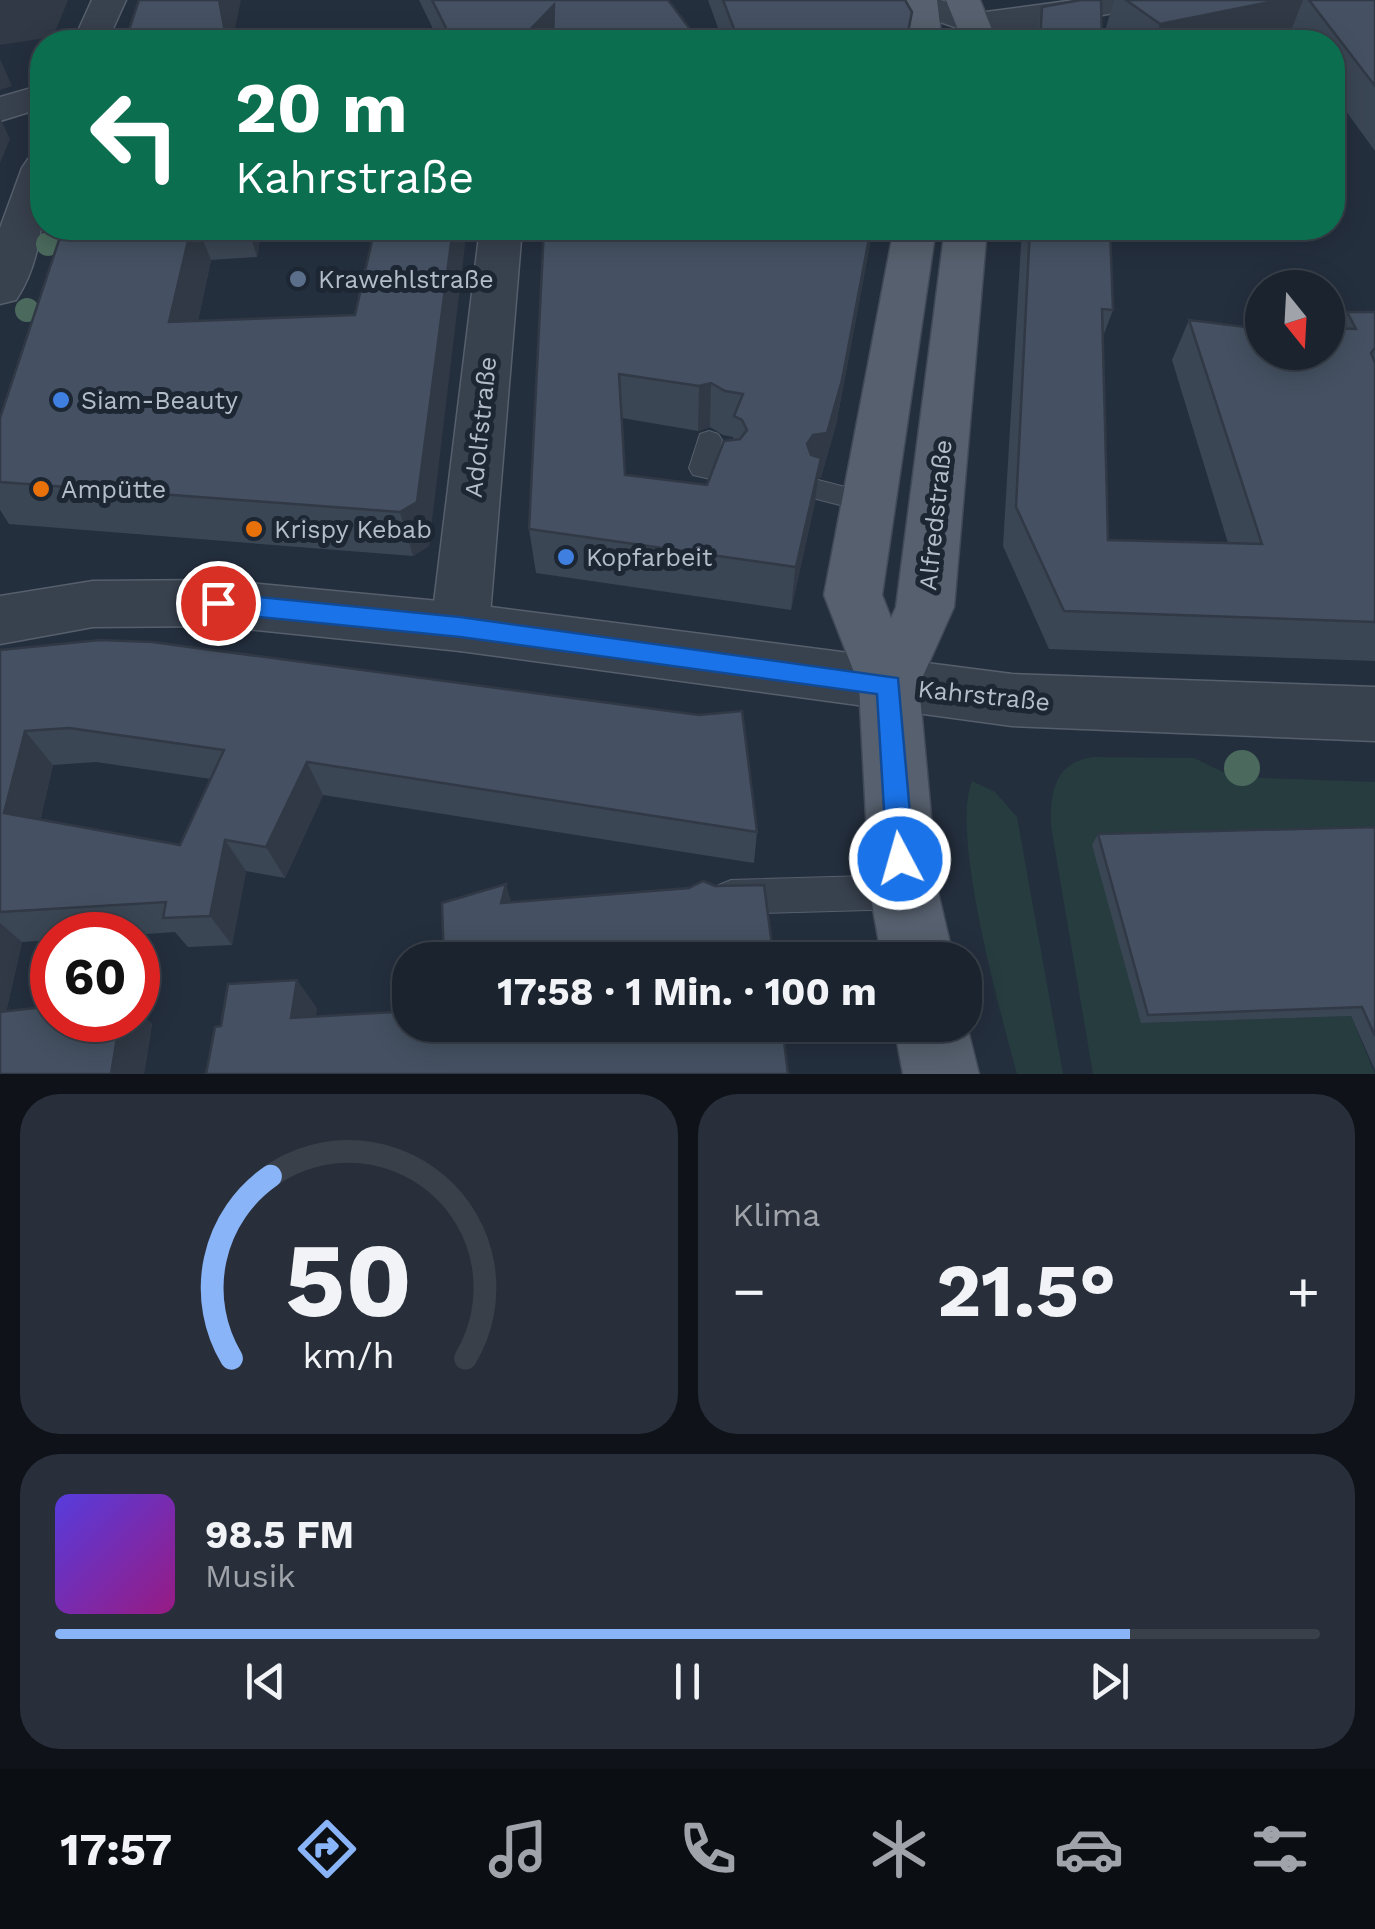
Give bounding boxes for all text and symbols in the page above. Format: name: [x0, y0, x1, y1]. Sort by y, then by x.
text: 20 m: [235, 67, 408, 149]
icon: left: [70, 70, 200, 200]
text: Kahrstraße: [235, 151, 474, 204]
place label: Krawehlstraße: [318, 265, 494, 294]
marker: Krawehlstraße: [287, 268, 309, 290]
north arrow: [1245, 270, 1345, 370]
map controls: [1245, 270, 1345, 370]
street label: Adolfstraße: [459, 355, 502, 499]
place label: Siam-Beauty: [81, 386, 238, 415]
marker: Siam-Beauty: [50, 389, 72, 411]
street label: Alfredstraße: [913, 438, 958, 592]
place label: Ampütte: [61, 475, 166, 504]
marker: Ampütte: [30, 478, 52, 500]
place label: Krispy Kebab: [274, 515, 432, 544]
marker: Krispy Kebab: [243, 518, 265, 540]
place label: Kopfarbeit: [586, 543, 713, 572]
marker: Kopfarbeit: [555, 546, 577, 568]
pin: [176, 561, 261, 646]
icon: arrive: [191, 576, 246, 631]
street label: Kahrstraße: [916, 674, 1052, 717]
position arrow: [848, 807, 952, 911]
speed limit sign: 60: [30, 912, 160, 1042]
text: 17:58 · 1 Min. · 100 m: [497, 970, 877, 1014]
text: Klima: [733, 1196, 820, 1234]
text: 50: [285, 1219, 413, 1341]
text: 21.5°: [936, 1246, 1116, 1334]
text: −: [733, 1259, 766, 1323]
text: +: [1287, 1259, 1320, 1323]
text: km/h: [303, 1335, 395, 1377]
text: 98.5 FM: [205, 1513, 354, 1557]
text: Musik: [205, 1557, 295, 1595]
icon: previous: [238, 1654, 293, 1709]
icon: pause: [660, 1654, 715, 1709]
icon: next: [1082, 1654, 1137, 1709]
icon: directions: [292, 1814, 362, 1884]
icon: music: [483, 1814, 553, 1884]
icon: phone: [673, 1814, 743, 1884]
icon: climate: [864, 1814, 934, 1884]
icon: car: [1054, 1814, 1124, 1884]
icon: filters: [1245, 1814, 1315, 1884]
text: 17:57: [60, 1823, 172, 1876]

